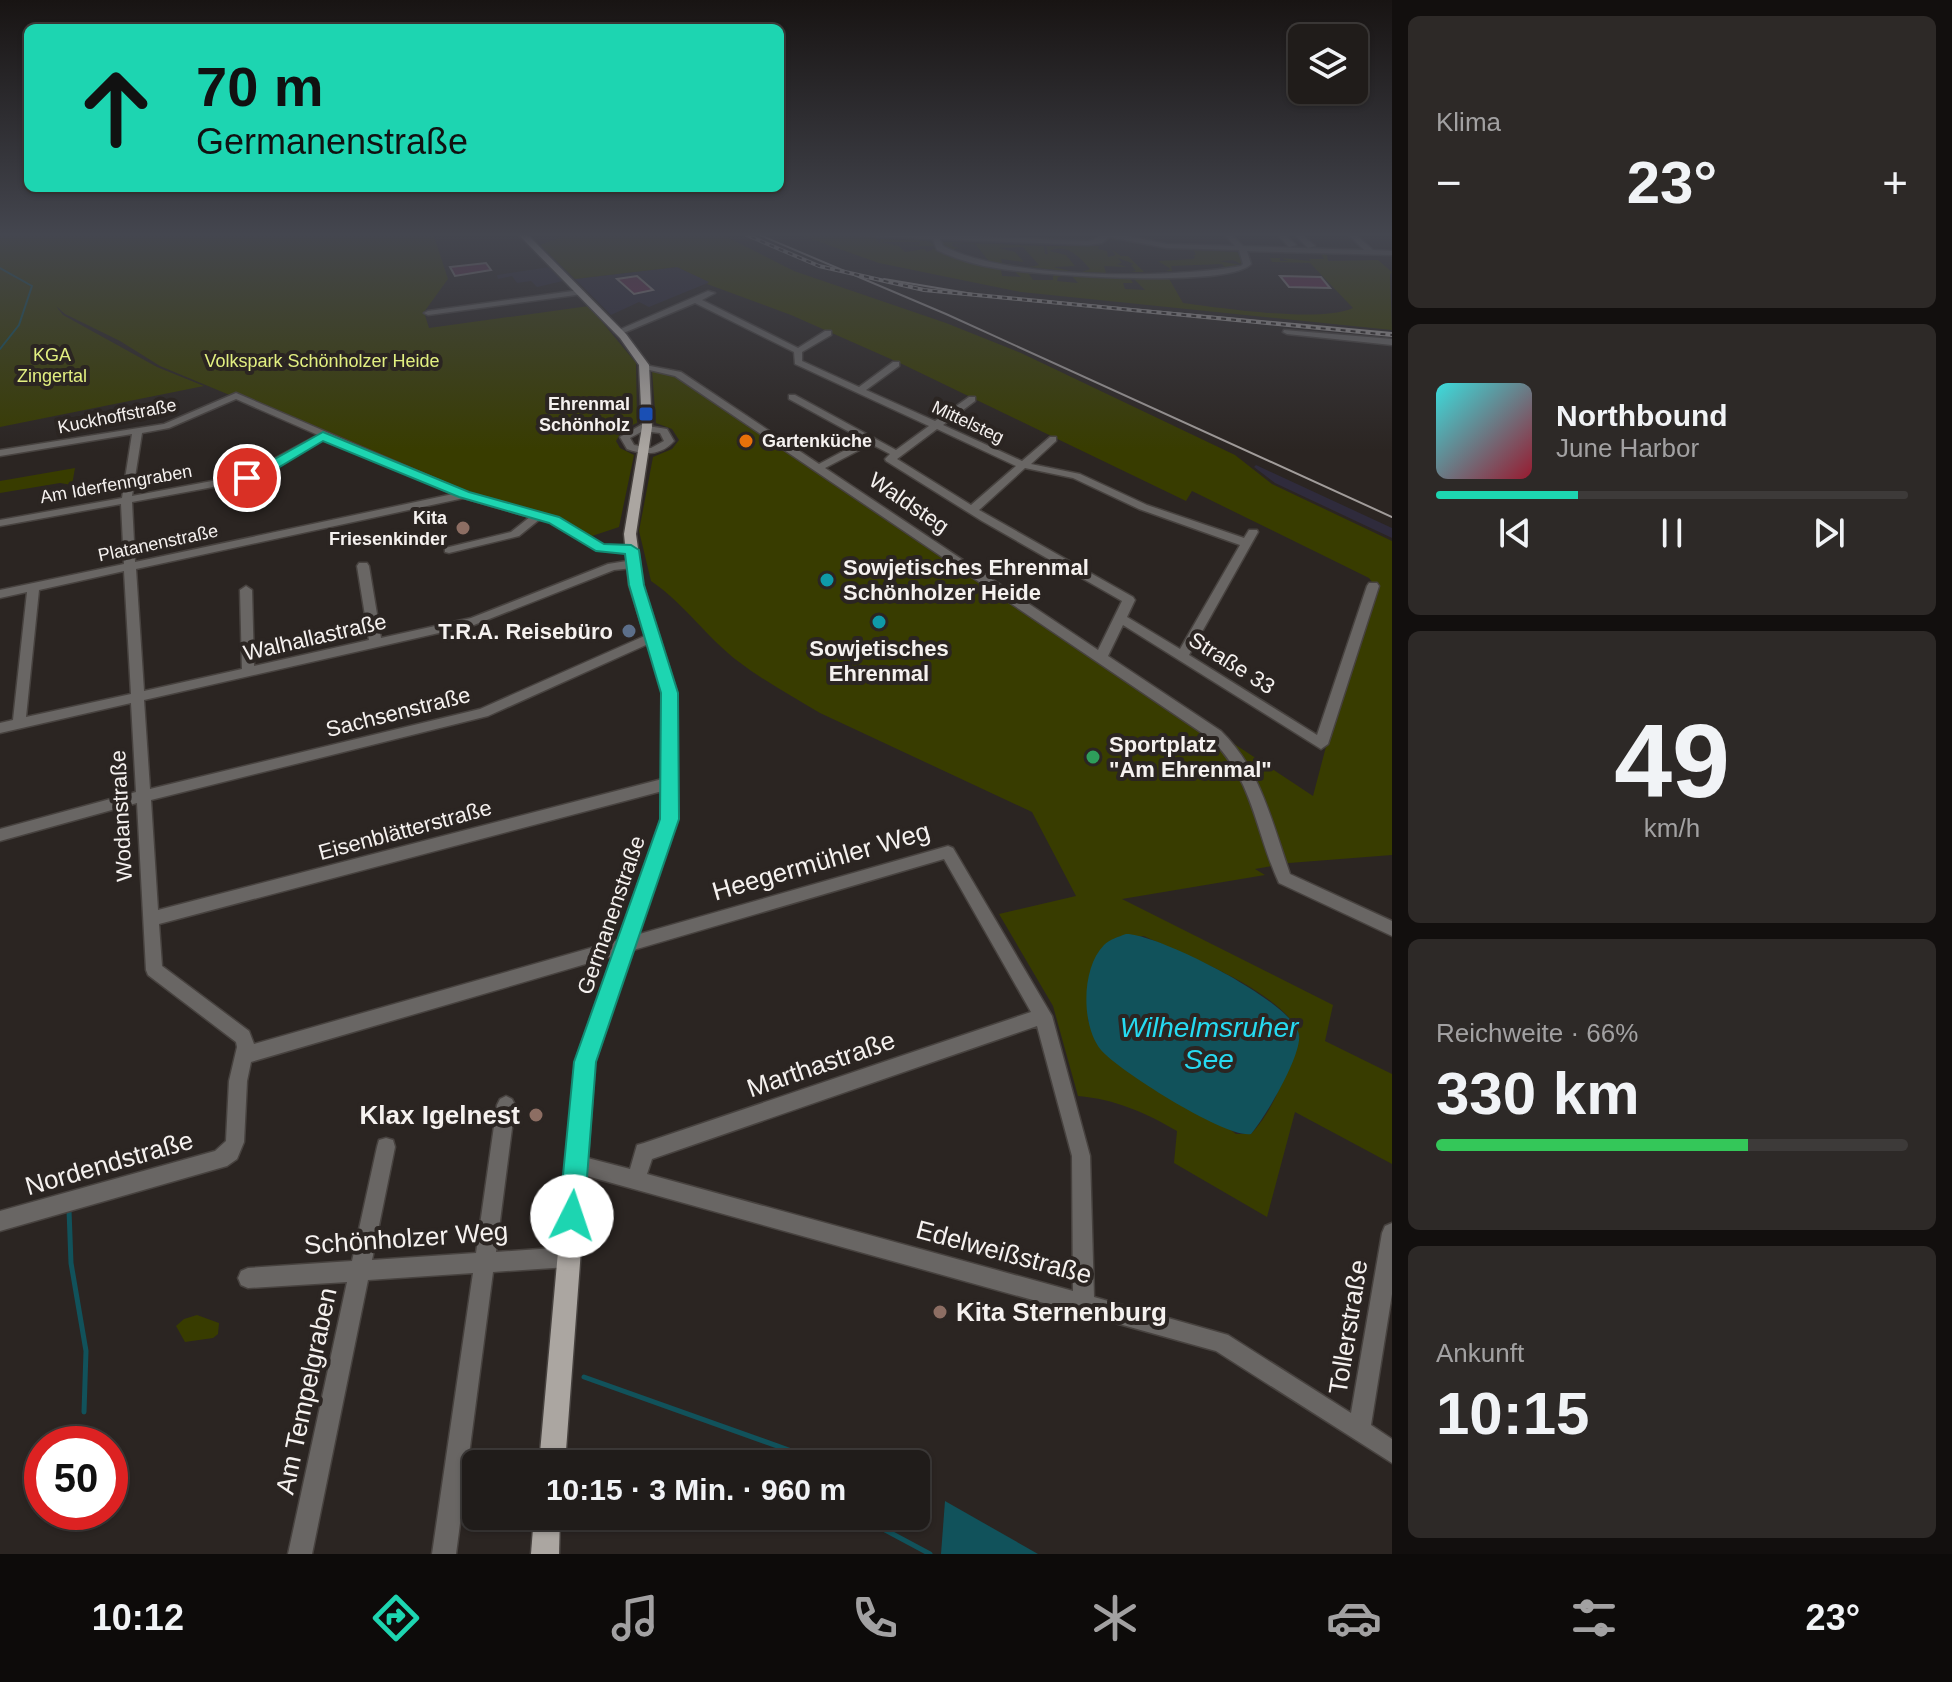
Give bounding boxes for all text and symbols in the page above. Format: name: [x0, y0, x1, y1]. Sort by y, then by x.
map controls: [1288, 24, 1368, 104]
button: layers: [1288, 24, 1368, 104]
text: 70 m: [196, 55, 324, 118]
icon: ahead: [64, 56, 168, 160]
text: Klima: [1436, 107, 1501, 137]
text: Germanenstraße: [196, 121, 468, 162]
text: 23°: [1627, 149, 1717, 216]
text: −: [1436, 158, 1462, 207]
text: +: [1882, 158, 1908, 207]
park label: KGA Zingertal: [17, 345, 87, 386]
park label: Volkspark Schönholzer Heide: [204, 351, 440, 371]
place label: Ehrenmal Schönholz: [539, 394, 630, 435]
street label: Kuckhoffstraße: [56, 395, 178, 437]
street label: Mittelsteg: [929, 397, 1007, 447]
text: Northbound: [1556, 399, 1728, 432]
marker: Ehrenmal Schönholz: [637, 405, 655, 423]
place label: Gartenküche: [762, 431, 872, 451]
marker: Gartenküche: [737, 432, 755, 450]
text: June Harbor: [1556, 433, 1699, 463]
pin: [213, 444, 281, 512]
icon: arrive: [225, 456, 269, 500]
street label: Am Iderfenngraben: [38, 461, 194, 507]
street label: Waldsteg: [864, 467, 954, 539]
place label: Kita Friesenkinder: [329, 508, 448, 549]
icon: previous: [1493, 511, 1537, 555]
icon: pause: [1650, 511, 1694, 555]
icon: next: [1807, 511, 1851, 555]
marker: Kita Friesenkinder: [454, 519, 472, 537]
street label: Platanenstraße: [96, 521, 220, 565]
place label: Sowjetisches Ehrenmal Schönholzer Heide: [843, 555, 1089, 605]
marker: Sowjetisches Ehrenmal Schönholzer Heide: [818, 571, 836, 589]
street label: Walhallastraße: [241, 608, 389, 666]
marker: Sowjetisches Ehrenmal: [870, 613, 888, 631]
place label: T.R.A. Reisebüro: [438, 619, 613, 644]
marker: T.R.A. Reisebüro: [620, 622, 638, 640]
street label: Straße 33: [1184, 627, 1280, 699]
place label: Sowjetisches Ehrenmal: [809, 636, 949, 686]
street label: Sachsenstraße: [323, 682, 473, 742]
text: 49: [1614, 703, 1730, 819]
place label: Sportplatz "Am Ehrenmal": [1109, 732, 1272, 782]
marker: Sportplatz "Am Ehrenmal": [1084, 748, 1102, 766]
street label: Wodanstraße: [105, 750, 137, 882]
street label: Eisenblätterstraße: [316, 795, 494, 865]
text: km/h: [1644, 813, 1700, 843]
street label: Heegermühler Weg: [709, 816, 933, 906]
street label: Germanenstraße: [572, 832, 650, 998]
water label: Wilhelmsruher See: [1120, 1012, 1300, 1075]
text: Reichweite · 66%: [1436, 1018, 1638, 1048]
street label: Marthastraße: [743, 1025, 899, 1103]
text: 330 km: [1436, 1060, 1640, 1127]
place label: Klax Igelnest: [360, 1100, 520, 1130]
marker: Klax Igelnest: [527, 1106, 545, 1124]
street label: Nordendstraße: [22, 1125, 196, 1201]
position arrow: [530, 1174, 614, 1258]
street label: Edelweißstraße: [913, 1214, 1095, 1290]
street label: Schönholzer Weg: [303, 1216, 509, 1260]
street label: Tollerstraße: [1323, 1258, 1373, 1396]
street label: Am Tempelgraben: [269, 1285, 343, 1497]
place label: Kita Sternenburg: [956, 1297, 1167, 1327]
marker: Kita Sternenburg: [931, 1303, 949, 1321]
text: Ankunft: [1436, 1338, 1524, 1368]
text: 10:15: [1436, 1380, 1589, 1447]
speed limit sign: 50: [24, 1426, 128, 1530]
text: 10:15 · 3 Min. · 960 m: [546, 1473, 846, 1506]
icon: directions: [368, 1590, 424, 1646]
icon: music: [607, 1590, 663, 1646]
icon: phone: [847, 1590, 903, 1646]
icon: climate: [1087, 1590, 1143, 1646]
icon: car: [1326, 1590, 1382, 1646]
icon: filters: [1566, 1590, 1622, 1646]
text: 10:12: [92, 1597, 184, 1638]
text: 23°: [1806, 1597, 1860, 1638]

